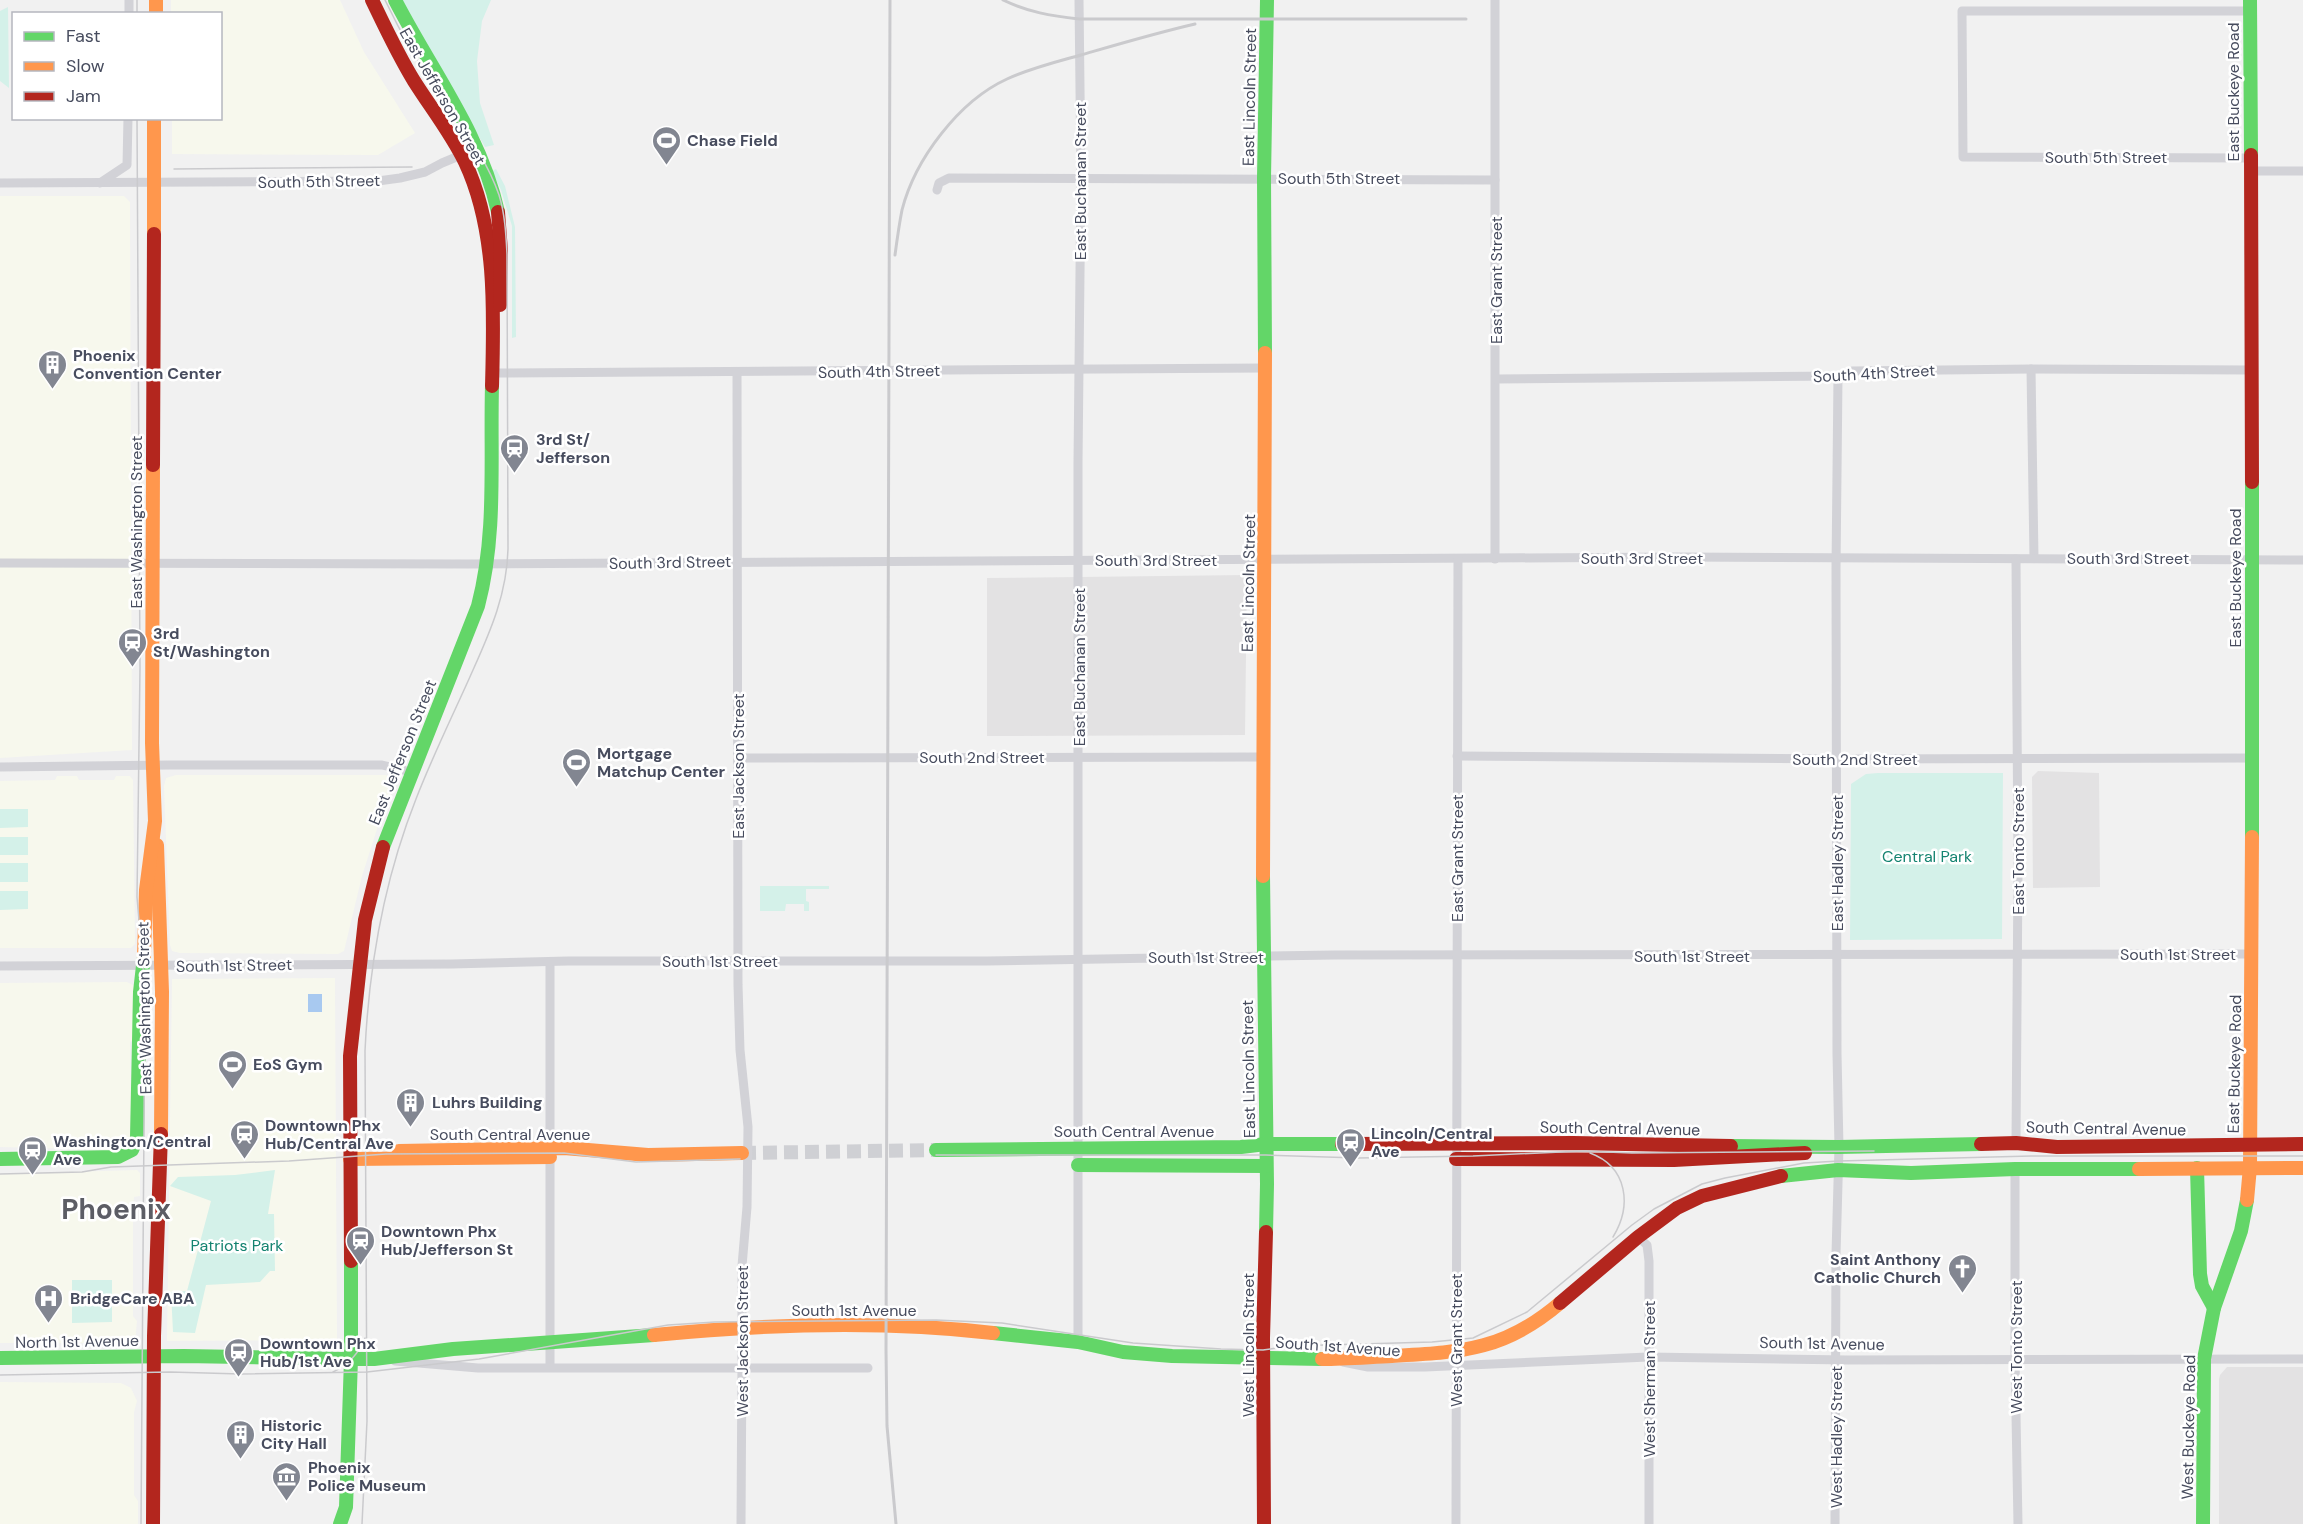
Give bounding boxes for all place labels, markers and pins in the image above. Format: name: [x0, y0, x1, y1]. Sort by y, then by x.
sports icon: Chase Field: [650, 124, 682, 166]
place label: Chase Field: [687, 130, 778, 151]
place label: Phoenix Convention Center: [73, 345, 222, 384]
building icon: Phoenix Convention Center: [36, 348, 68, 390]
place label: 3rd St/ Jefferson: [536, 429, 610, 468]
station icon: 3rd St/ Jefferson: [499, 432, 531, 474]
place label: 3rd St/Washington: [153, 623, 270, 662]
station icon: 3rd St/Washington: [116, 626, 148, 668]
place label: Mortgage Matchup Center: [597, 743, 726, 782]
sports icon: Mortgage Matchup Center: [560, 746, 592, 788]
sports icon: EoS Gym: [216, 1048, 248, 1090]
place label: EoS Gym: [253, 1054, 323, 1075]
building icon: Luhrs Building: [395, 1086, 427, 1128]
place label: Luhrs Building: [432, 1092, 542, 1113]
place label: Downtown Phx Hub/Central Ave: [265, 1115, 394, 1154]
station icon: Downtown Phx Hub/Central Ave: [228, 1118, 260, 1160]
place label: Lincoln/Central Ave: [1371, 1123, 1493, 1162]
station icon: Lincoln/Central Ave: [1334, 1126, 1366, 1168]
place label: Washington/Central Ave: [53, 1131, 211, 1170]
station icon: Washington/Central Ave: [16, 1134, 48, 1176]
place label: Downtown Phx Hub/Jefferson St: [381, 1221, 513, 1260]
station icon: Downtown Phx Hub/Jefferson St: [344, 1224, 376, 1266]
place label: Saint Anthony Catholic Church: [1814, 1249, 1941, 1288]
church icon: Saint Anthony Catholic Church: [1946, 1252, 1978, 1294]
hospital icon: BridgeCare ABA: [33, 1282, 65, 1324]
place label: BridgeCare ABA: [70, 1288, 194, 1309]
place label: Downtown Phx Hub/1st Ave: [260, 1333, 376, 1372]
station icon: Downtown Phx Hub/1st Ave: [223, 1336, 255, 1378]
place label: Historic City Hall: [261, 1415, 327, 1454]
building icon: Historic City Hall: [224, 1418, 256, 1460]
place label: Phoenix Police Museum: [308, 1457, 426, 1496]
museum icon: Phoenix Police Museum: [271, 1460, 303, 1502]

